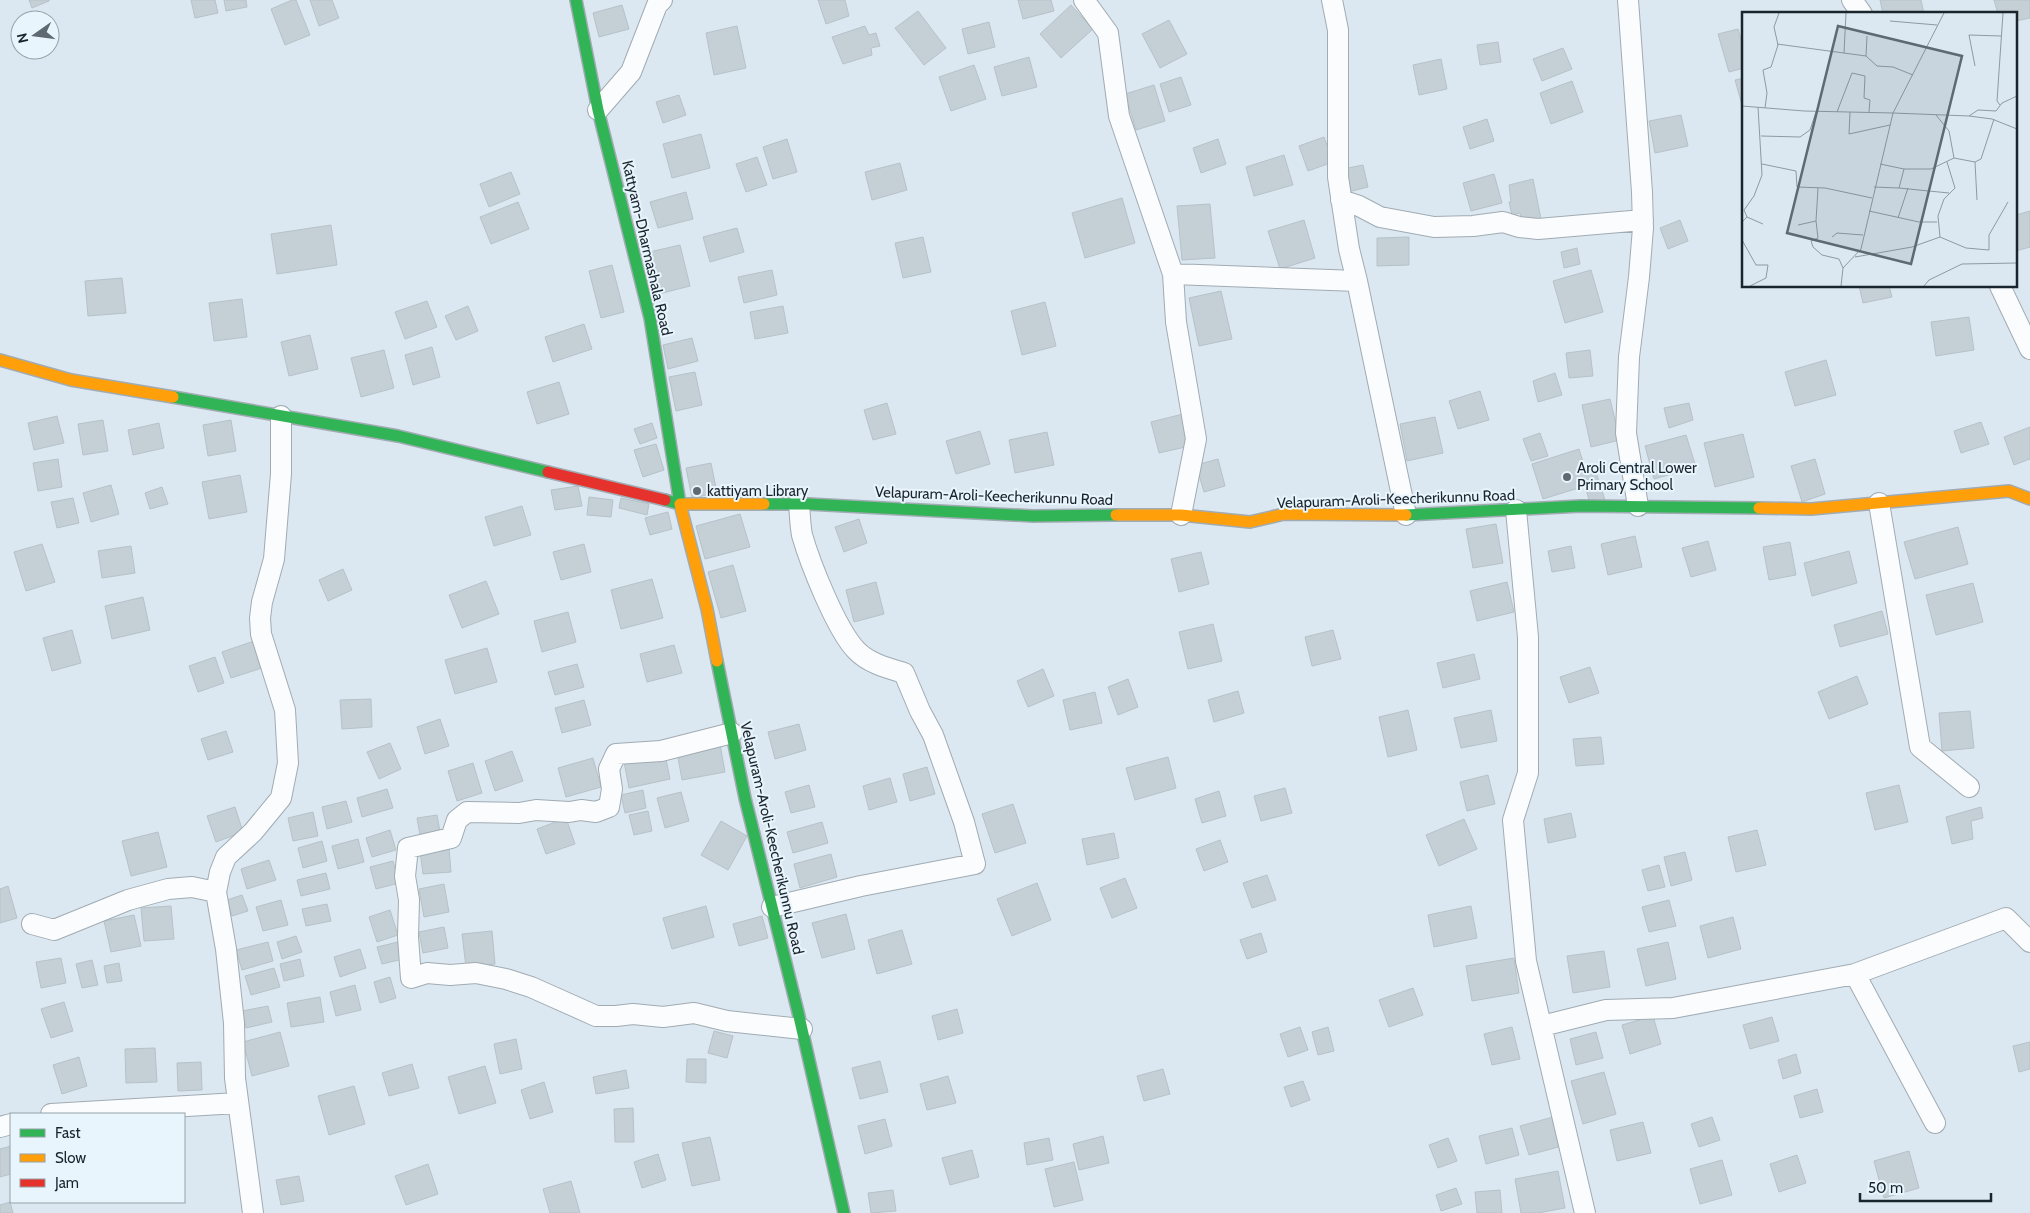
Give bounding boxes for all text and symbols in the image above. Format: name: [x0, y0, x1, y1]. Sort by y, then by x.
north arrow: [10, 10, 60, 60]
inset map: [1742, 12, 2018, 288]
text: N: [12, 31, 32, 45]
street label: Kattyam-Dharmashala Road: [618, 159, 676, 337]
place label: Aroli Central Lower Primary School: [1577, 459, 1697, 494]
marker: Aroli Central Lower Primary School: [1561, 471, 1573, 483]
place label: kattiyam Library: [707, 482, 809, 500]
street label: Velapuram-Aroli-Keecherikunnu Road: [875, 483, 1113, 509]
marker: kattiyam Library: [691, 485, 703, 497]
street label: Velapuram-Aroli-Keecherikunnu Road: [1277, 486, 1515, 512]
street label: Velapuram-Aroli-Keecherikunnu Road: [736, 720, 808, 956]
legend: [10, 1113, 185, 1203]
text: Fast: [55, 1124, 80, 1142]
text: Slow: [55, 1149, 86, 1167]
scale bar: [1860, 1170, 1991, 1202]
text: Jam: [54, 1174, 79, 1192]
text: 50 m: [1868, 1179, 1903, 1197]

